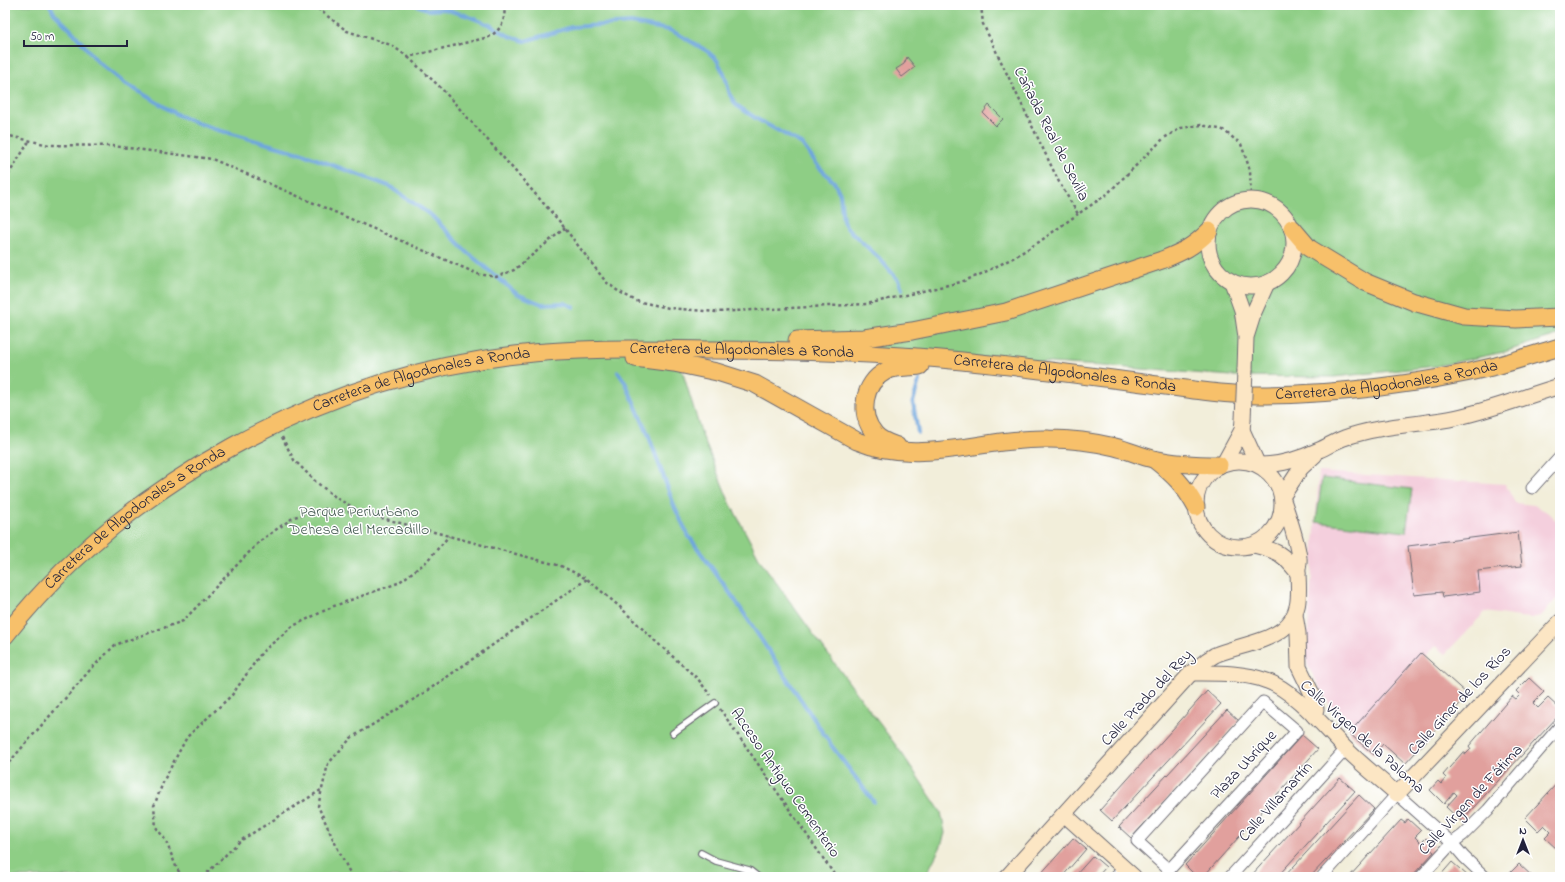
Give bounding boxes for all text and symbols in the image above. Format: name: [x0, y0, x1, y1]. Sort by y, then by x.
scale bar: [24, 22, 127, 48]
text: 50 m: [30, 28, 54, 46]
street label: Cañada Real de Sevilla: [1007, 63, 1095, 205]
street label: Carretera de Algodonales a Ronda: [630, 337, 855, 365]
street label: Carretera de Algodonales a Ronda: [309, 341, 532, 419]
street label: Carretera de Algodonales a Ronda: [952, 348, 1178, 399]
street label: Carretera de Algodonales a Ronda: [1275, 354, 1500, 407]
street label: Carretera de Algodonales a Ronda: [39, 440, 231, 595]
park label: Parque Periurbano Dehesa del Mercadillo: [288, 500, 429, 542]
street label: Calle Giner de los Ríos: [1403, 641, 1517, 761]
street label: Calle Prado del Rey: [1096, 644, 1198, 752]
street label: Calle Virgen de la Paloma: [1294, 674, 1430, 800]
street label: Acceso Antiguo Cementerio: [724, 703, 846, 863]
street label: Plaza Ubrique: [1205, 724, 1283, 805]
street label: Calle Virgen de Fátima: [1413, 739, 1529, 861]
street label: Calle Villamartín: [1233, 756, 1319, 848]
north arrow: [1503, 820, 1543, 860]
text: N: [1519, 823, 1527, 839]

